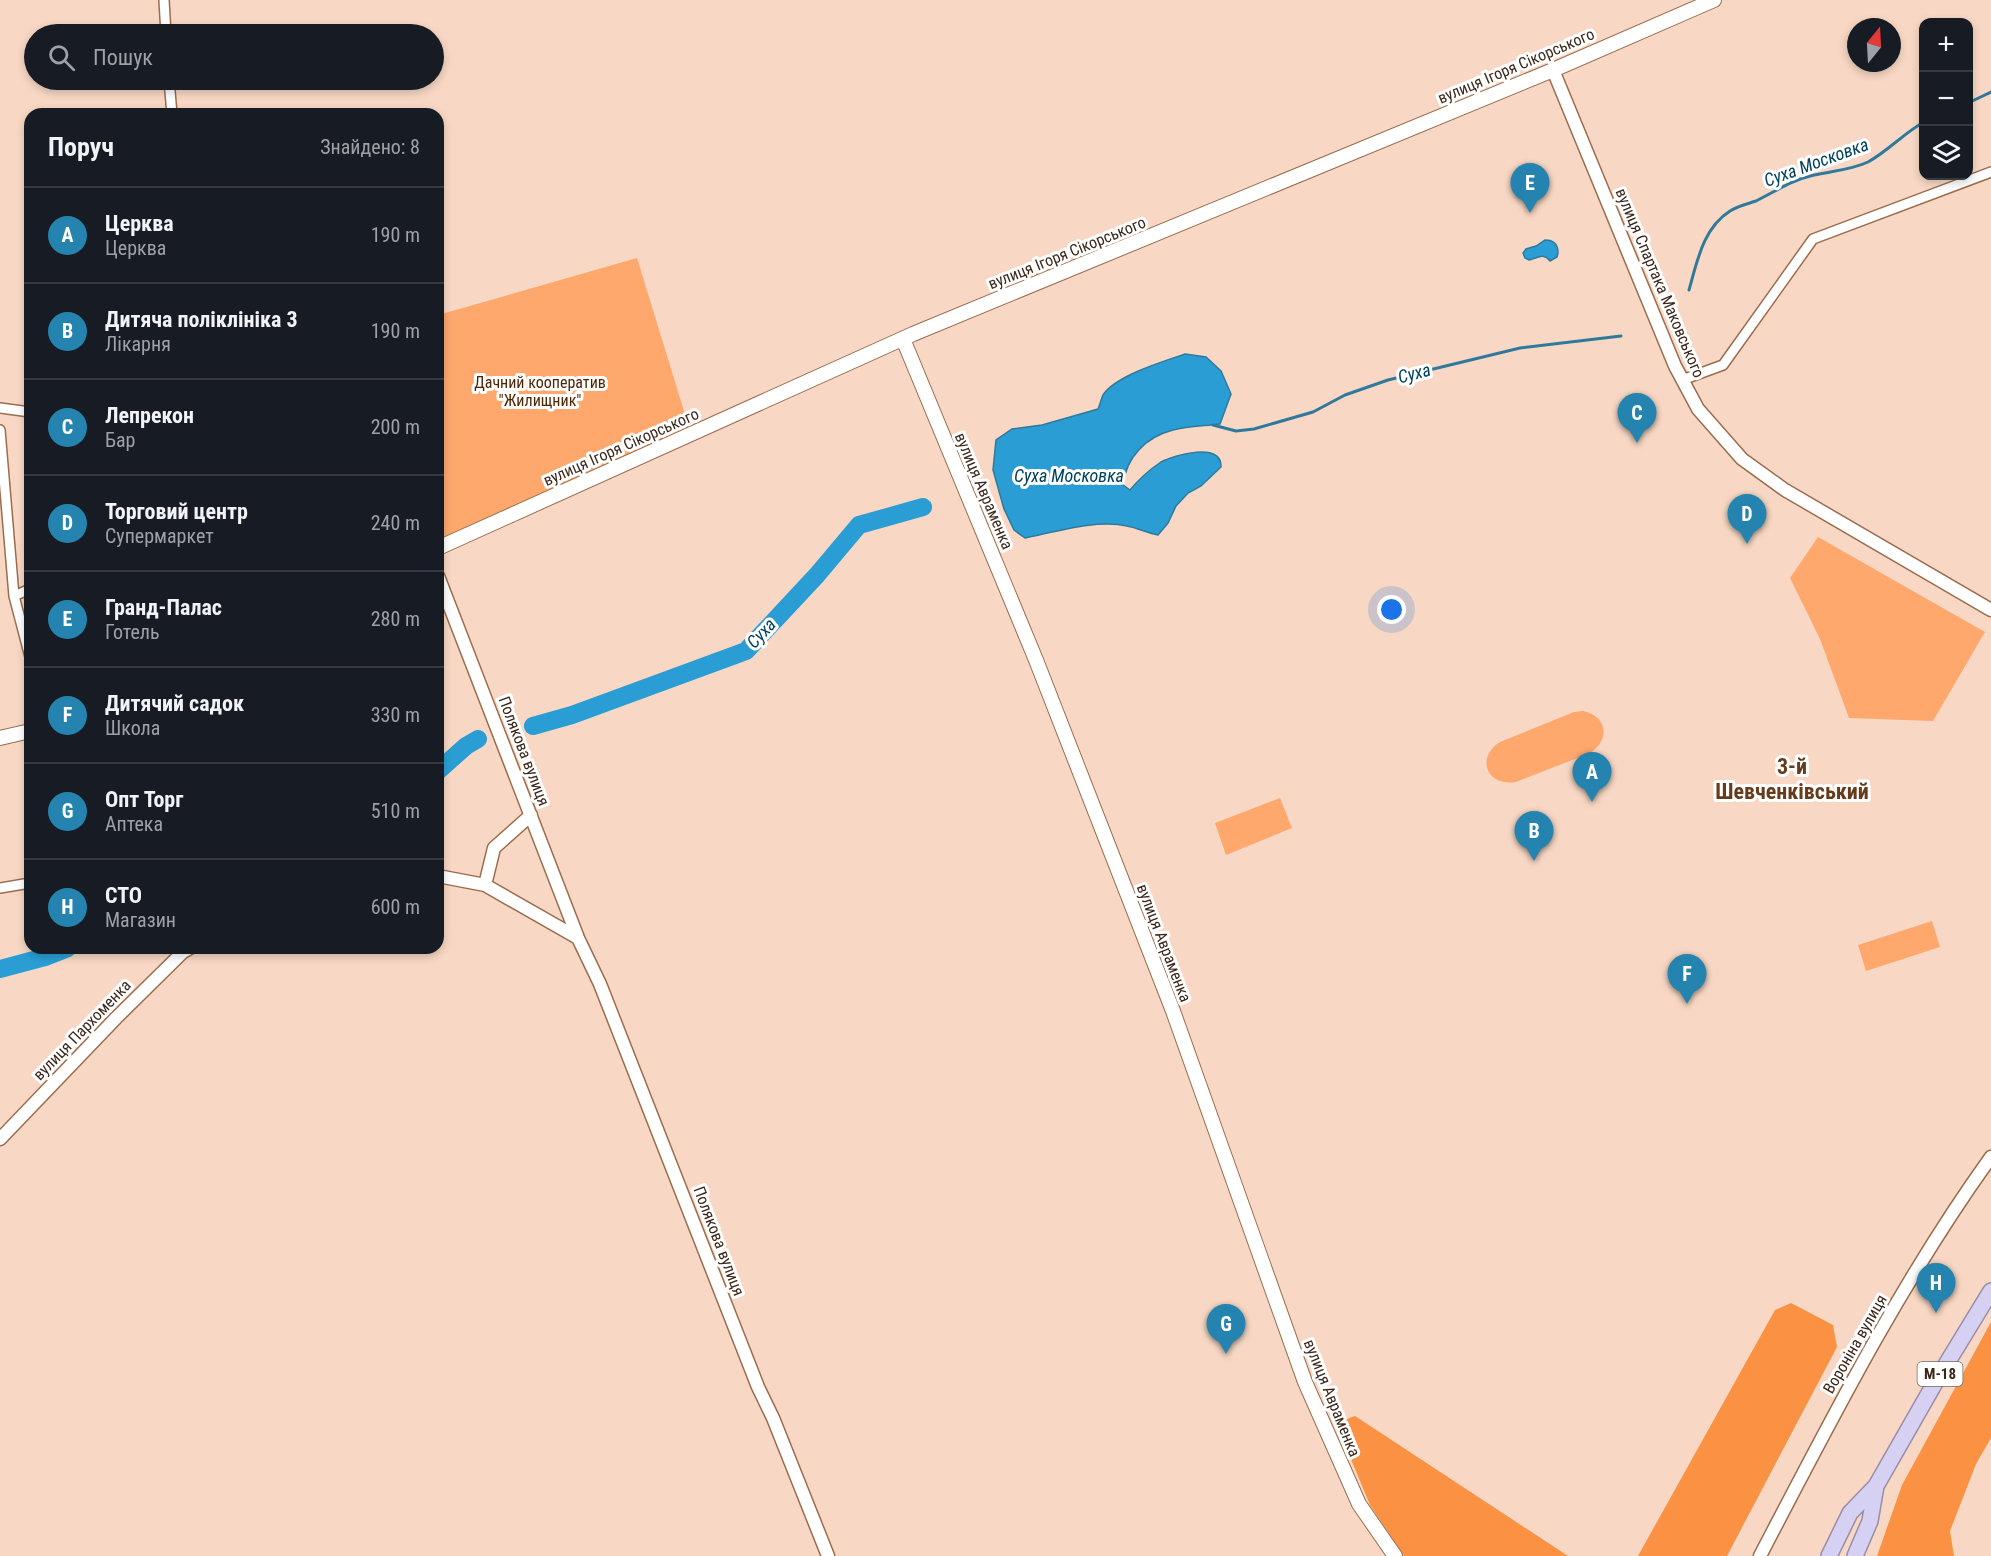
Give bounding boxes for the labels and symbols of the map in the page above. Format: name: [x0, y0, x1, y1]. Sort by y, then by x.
north arrow: [1847, 18, 1901, 72]
street label: вулиця Ігоря Сікорського: [1435, 24, 1597, 108]
water label: Суха Московка: [1761, 133, 1871, 191]
pin: E: [1510, 164, 1550, 213]
street label: вулиця Спартака Маковського: [1611, 185, 1709, 381]
street label: вулиця Ігоря Сікорського: [985, 213, 1149, 293]
water label: Суха: [1395, 359, 1433, 387]
park label: Дачний кооператив "Жилищник": [474, 373, 606, 410]
pin: C: [1618, 394, 1656, 443]
street label: вулиця Ігоря Сікорського: [540, 404, 702, 490]
street label: вулиця Авраменка: [951, 430, 1017, 552]
water label: Суха Московка: [1014, 465, 1124, 486]
pin: D: [1728, 494, 1766, 544]
your location: [1377, 595, 1406, 624]
water label: Суха: [742, 614, 780, 652]
street label: Полякова вулиця: [494, 694, 554, 808]
pin: A: [1572, 752, 1612, 802]
district label: 3-й Шевченківський: [1715, 754, 1869, 804]
pin: B: [1514, 812, 1553, 861]
street label: вулиця Авраменка: [1133, 881, 1195, 1005]
pin: F: [1668, 954, 1706, 1004]
street label: вулиця Пархоменка: [29, 976, 135, 1084]
street label: Полякова вулиця: [689, 1184, 749, 1298]
pin: H: [1916, 1264, 1956, 1313]
street label: Вороніна вулиця: [1819, 1291, 1891, 1397]
pin: G: [1206, 1304, 1246, 1354]
street label: вулиця Авраменка: [1300, 1337, 1364, 1459]
road number: М-18: [1918, 1362, 1962, 1386]

